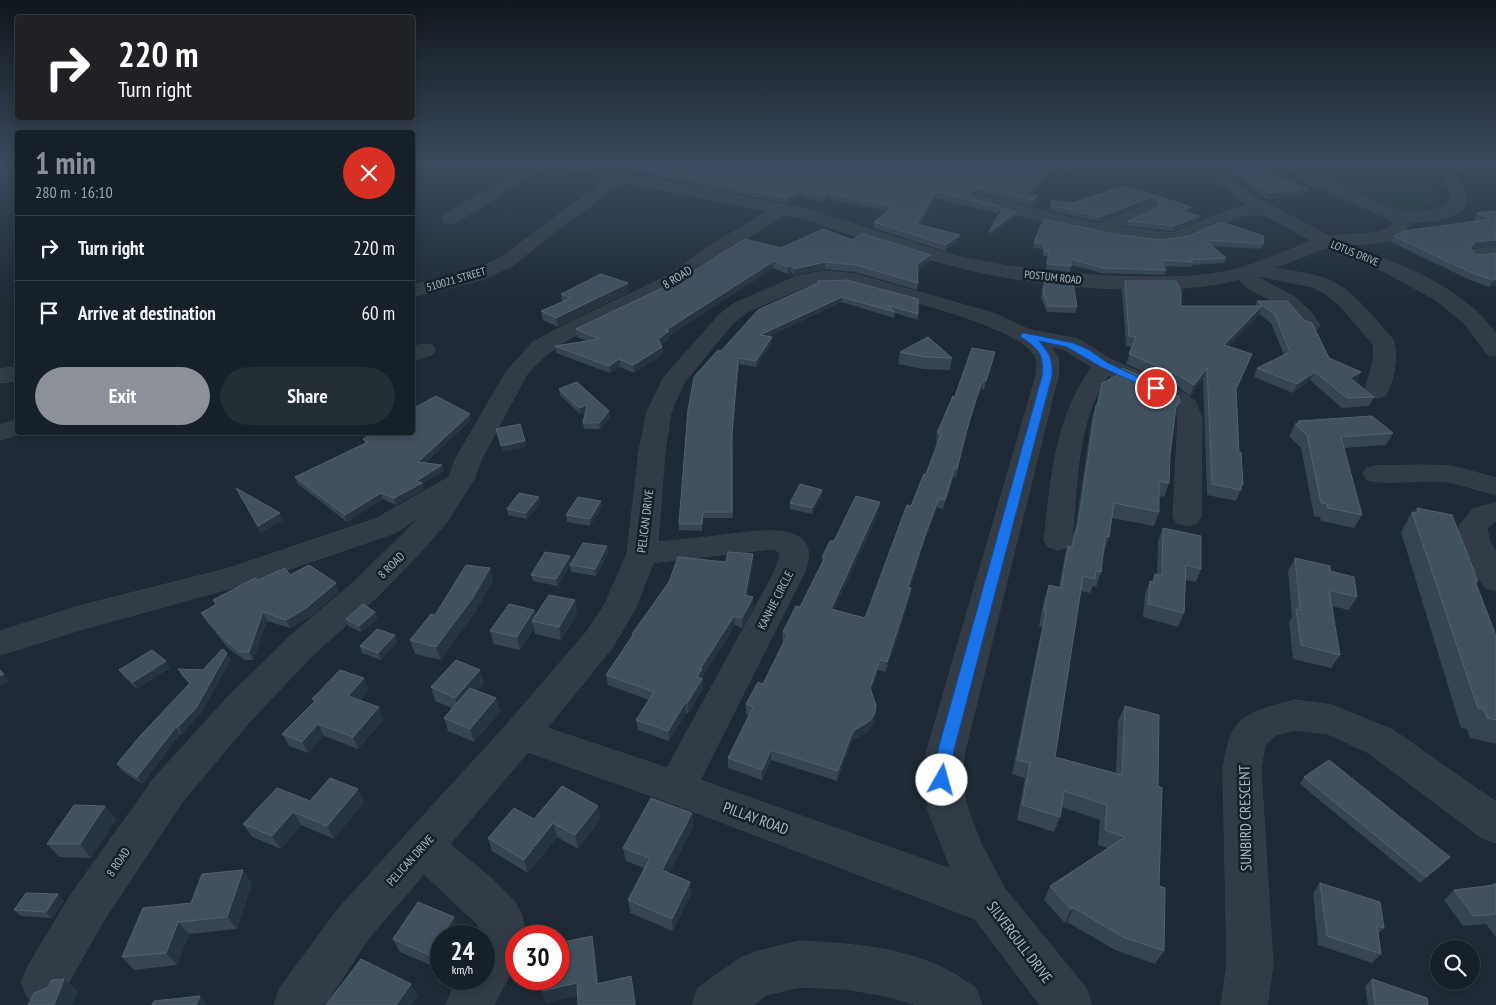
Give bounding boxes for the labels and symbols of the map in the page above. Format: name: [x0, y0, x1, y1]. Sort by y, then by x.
street label: LOTUS DRIVE: [1329, 237, 1381, 269]
street label: 8 ROAD: [660, 262, 694, 292]
street label: 510021 STREET: [425, 264, 487, 294]
street label: POSTUM ROAD: [1024, 267, 1082, 287]
pin: [1135, 367, 1177, 409]
street label: PELICAN DRIVE: [634, 488, 656, 554]
street label: 8 ROAD: [374, 548, 408, 582]
street label: KANHIE CIRCLE: [754, 568, 796, 632]
position arrow: [915, 753, 967, 805]
street label: SUNBIRD CRESCENT: [1235, 764, 1255, 871]
street label: PILLAY ROAD: [721, 797, 792, 839]
street label: PELICAN DRIVE: [383, 831, 437, 889]
street label: 8 ROAD: [103, 845, 133, 879]
street label: SILVERGULL DRIVE: [983, 897, 1057, 987]
speed limit sign: 30: [505, 925, 570, 990]

